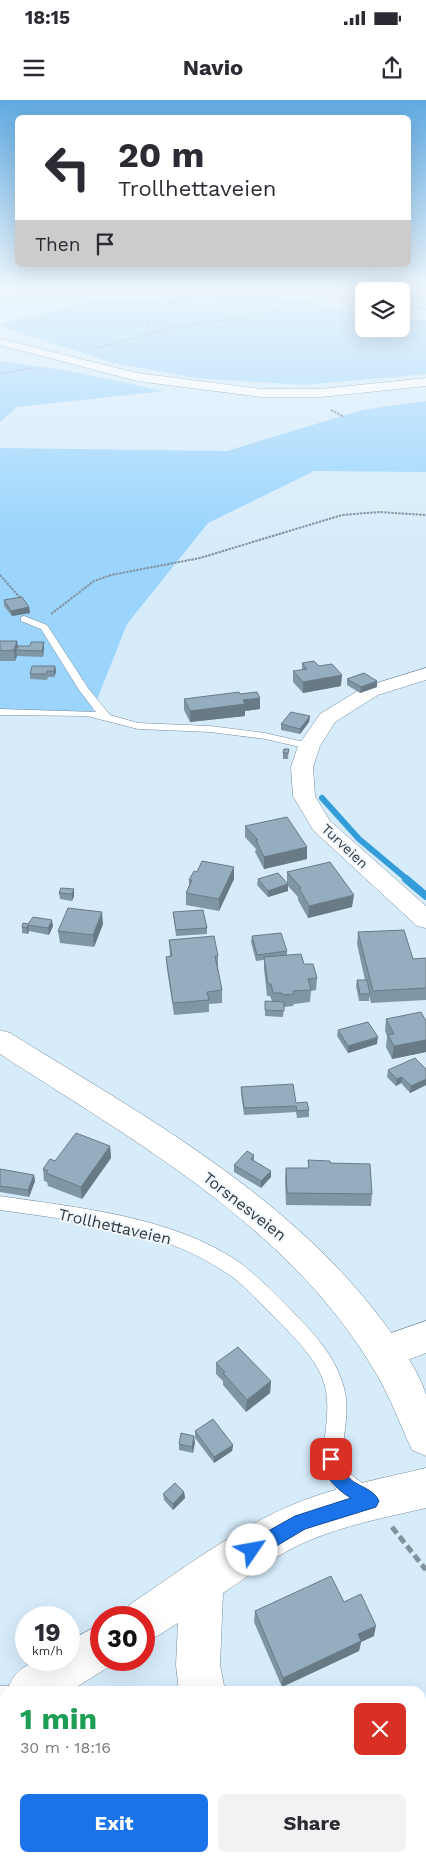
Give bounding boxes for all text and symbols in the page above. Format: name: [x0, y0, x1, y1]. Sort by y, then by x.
text: 18:15: [25, 6, 70, 29]
icon: menu: [20, 54, 48, 82]
icon: share: [378, 54, 406, 82]
text: Navio: [183, 55, 243, 80]
text: 20 m: [118, 134, 204, 176]
icon: left: [35, 135, 100, 200]
text: Trollhettaveien: [118, 176, 276, 201]
icon: arrive: [91, 230, 119, 258]
text: Then: [35, 233, 81, 256]
map controls: [355, 282, 410, 337]
button: layers: [355, 282, 410, 337]
street label: Turveien: [318, 820, 372, 872]
street label: Torsnesveien: [199, 1168, 290, 1245]
street label: Trollhettaveien: [57, 1204, 173, 1249]
pin: [310, 1438, 352, 1480]
icon: arrive: [317, 1445, 345, 1473]
position arrow: [225, 1523, 277, 1575]
speed limit sign: 30: [90, 1606, 155, 1671]
text: 19: [34, 1618, 61, 1647]
text: km/h: [32, 1644, 63, 1658]
text: 1 min: [20, 1701, 97, 1736]
button: close: [354, 1703, 406, 1755]
text: 30 m · 18:16: [20, 1738, 111, 1757]
button: Exit: [20, 1794, 208, 1852]
button: Share: [218, 1794, 406, 1852]

